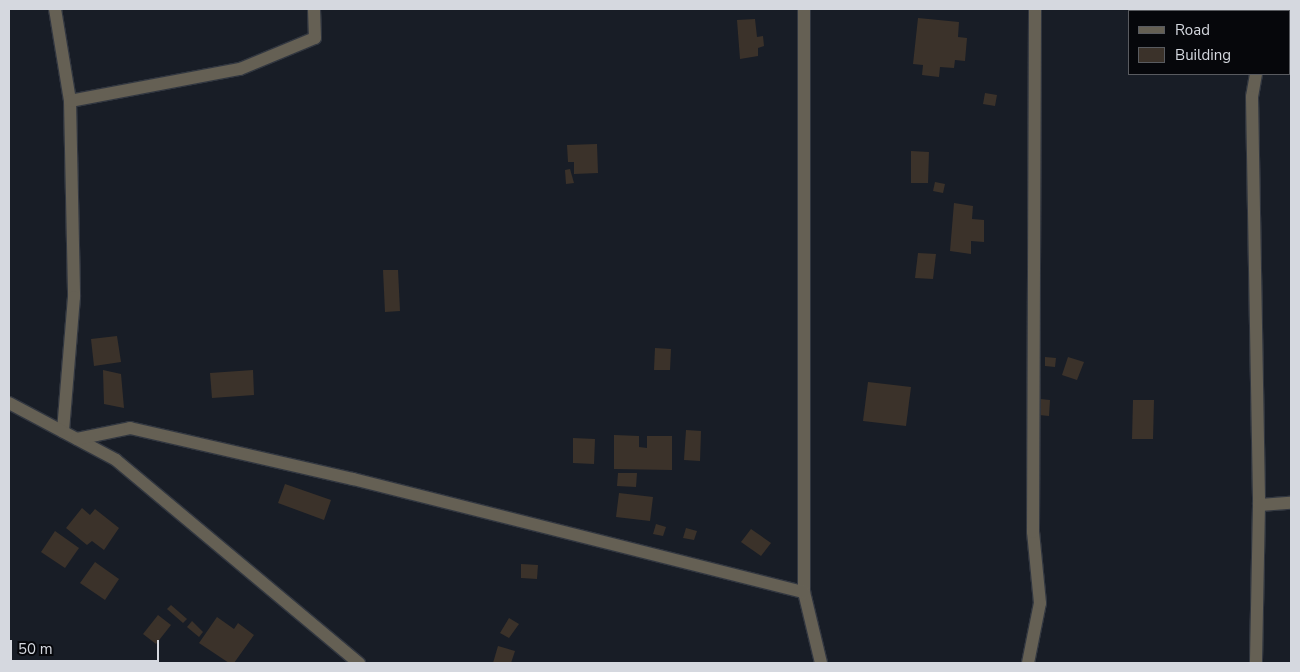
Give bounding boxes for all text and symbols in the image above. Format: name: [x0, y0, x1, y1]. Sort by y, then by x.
legend: [1128, 10, 1290, 75]
text: Road: [1175, 20, 1210, 40]
text: Building: [1175, 45, 1231, 65]
scale bar: [12, 630, 161, 662]
text: 50 m: [18, 639, 53, 659]

